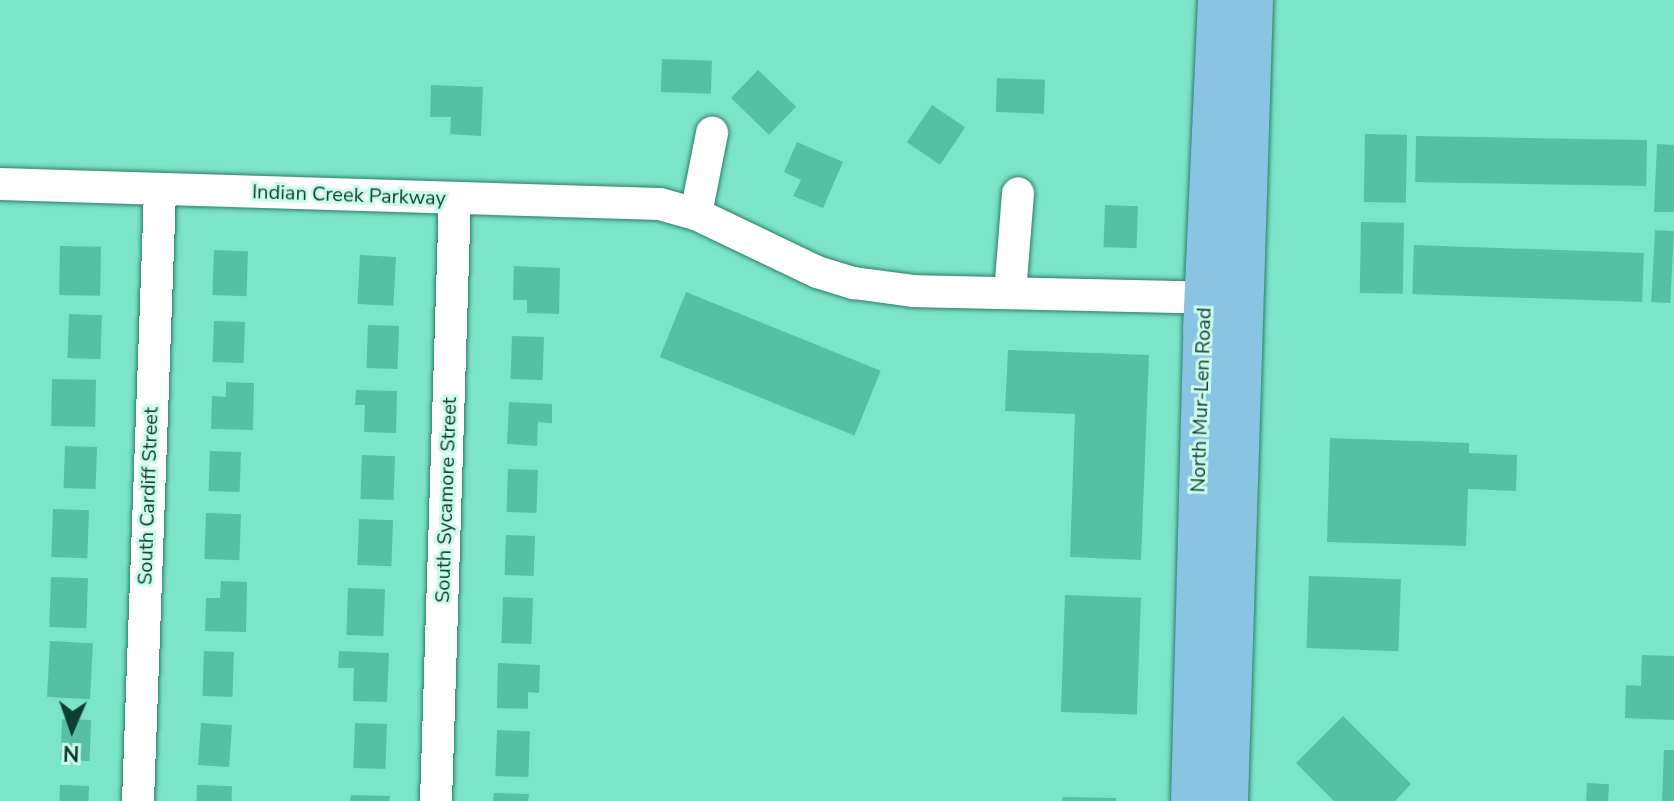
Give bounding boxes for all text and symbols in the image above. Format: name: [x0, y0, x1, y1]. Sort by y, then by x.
street label: Indian Creek Parkway: [252, 180, 446, 210]
street label: North Mur-Len Road: [1186, 307, 1216, 493]
street label: South Sycamore Street: [430, 397, 462, 603]
street label: South Cardiff Street: [133, 407, 163, 585]
north arrow: [32, 689, 112, 769]
text: N: [62, 738, 80, 768]

